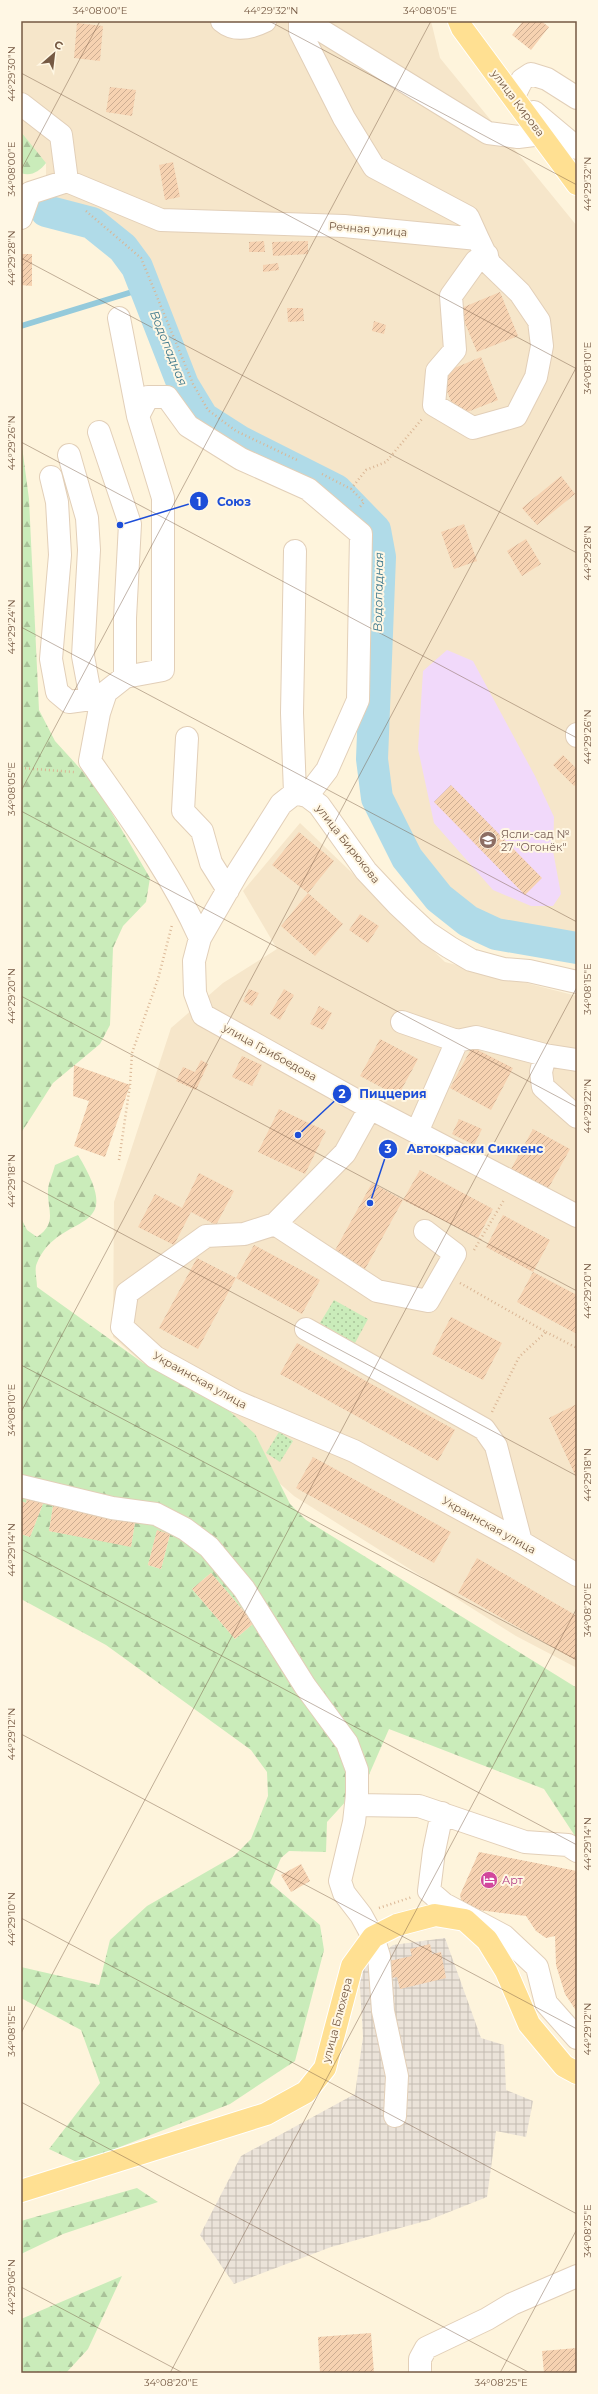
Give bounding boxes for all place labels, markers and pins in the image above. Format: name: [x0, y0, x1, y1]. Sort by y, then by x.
callout: Союз: [189, 489, 259, 513]
place label: Ясли-сад № 27 "Огонёк": [501, 827, 570, 854]
school or university icon: Ясли-сад № 27 "Огонёк": [478, 830, 498, 850]
callout: Пиццерия: [332, 1082, 435, 1106]
callout: Автокраски Сиккенс: [378, 1137, 551, 1161]
hotel icon: Арт: [479, 1870, 499, 1890]
place label: Арт: [502, 1873, 524, 1887]

